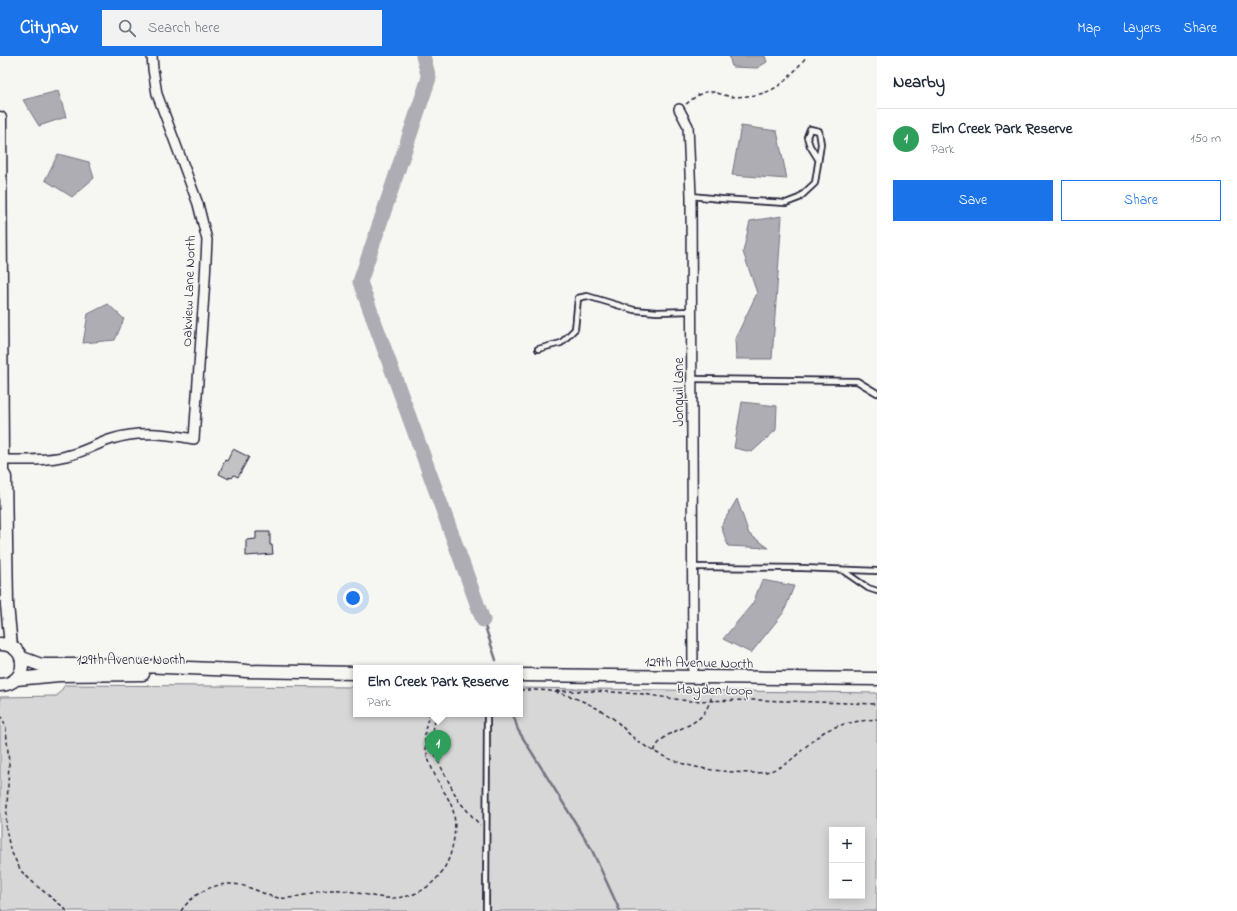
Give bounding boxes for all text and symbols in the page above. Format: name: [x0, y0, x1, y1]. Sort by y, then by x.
search box: [102, 10, 382, 46]
text: Citynav: [20, 15, 78, 42]
icon: search: [116, 17, 138, 39]
text: Search here: [148, 17, 220, 39]
text: Map: [1077, 18, 1101, 39]
text: Layers: [1123, 18, 1161, 39]
text: Share: [1183, 18, 1217, 39]
text: Nearby: [893, 70, 945, 95]
text: Elm Creek Park Reserve: [931, 118, 1072, 140]
text: 1: [904, 129, 908, 148]
text: 150 m: [1190, 129, 1221, 148]
text: Park: [931, 140, 955, 159]
button: Save: [893, 180, 1053, 221]
button: Share: [1061, 180, 1221, 221]
street label: Oakview Lane North: [177, 235, 202, 347]
street label: Jonquil Lane: [669, 357, 690, 427]
your location: [343, 588, 363, 608]
street label: 129th Avenue North: [77, 650, 185, 671]
street label: 129th Avenue North: [645, 652, 753, 675]
popup: [353, 665, 523, 717]
text: Elm Creek Park Reserve: [367, 671, 509, 693]
street label: Hayden Loop: [677, 679, 753, 703]
text: Park: [367, 693, 391, 712]
pin: 1: [425, 730, 451, 763]
map controls: [829, 827, 865, 899]
button: +: [829, 827, 865, 863]
button: −: [829, 863, 865, 899]

